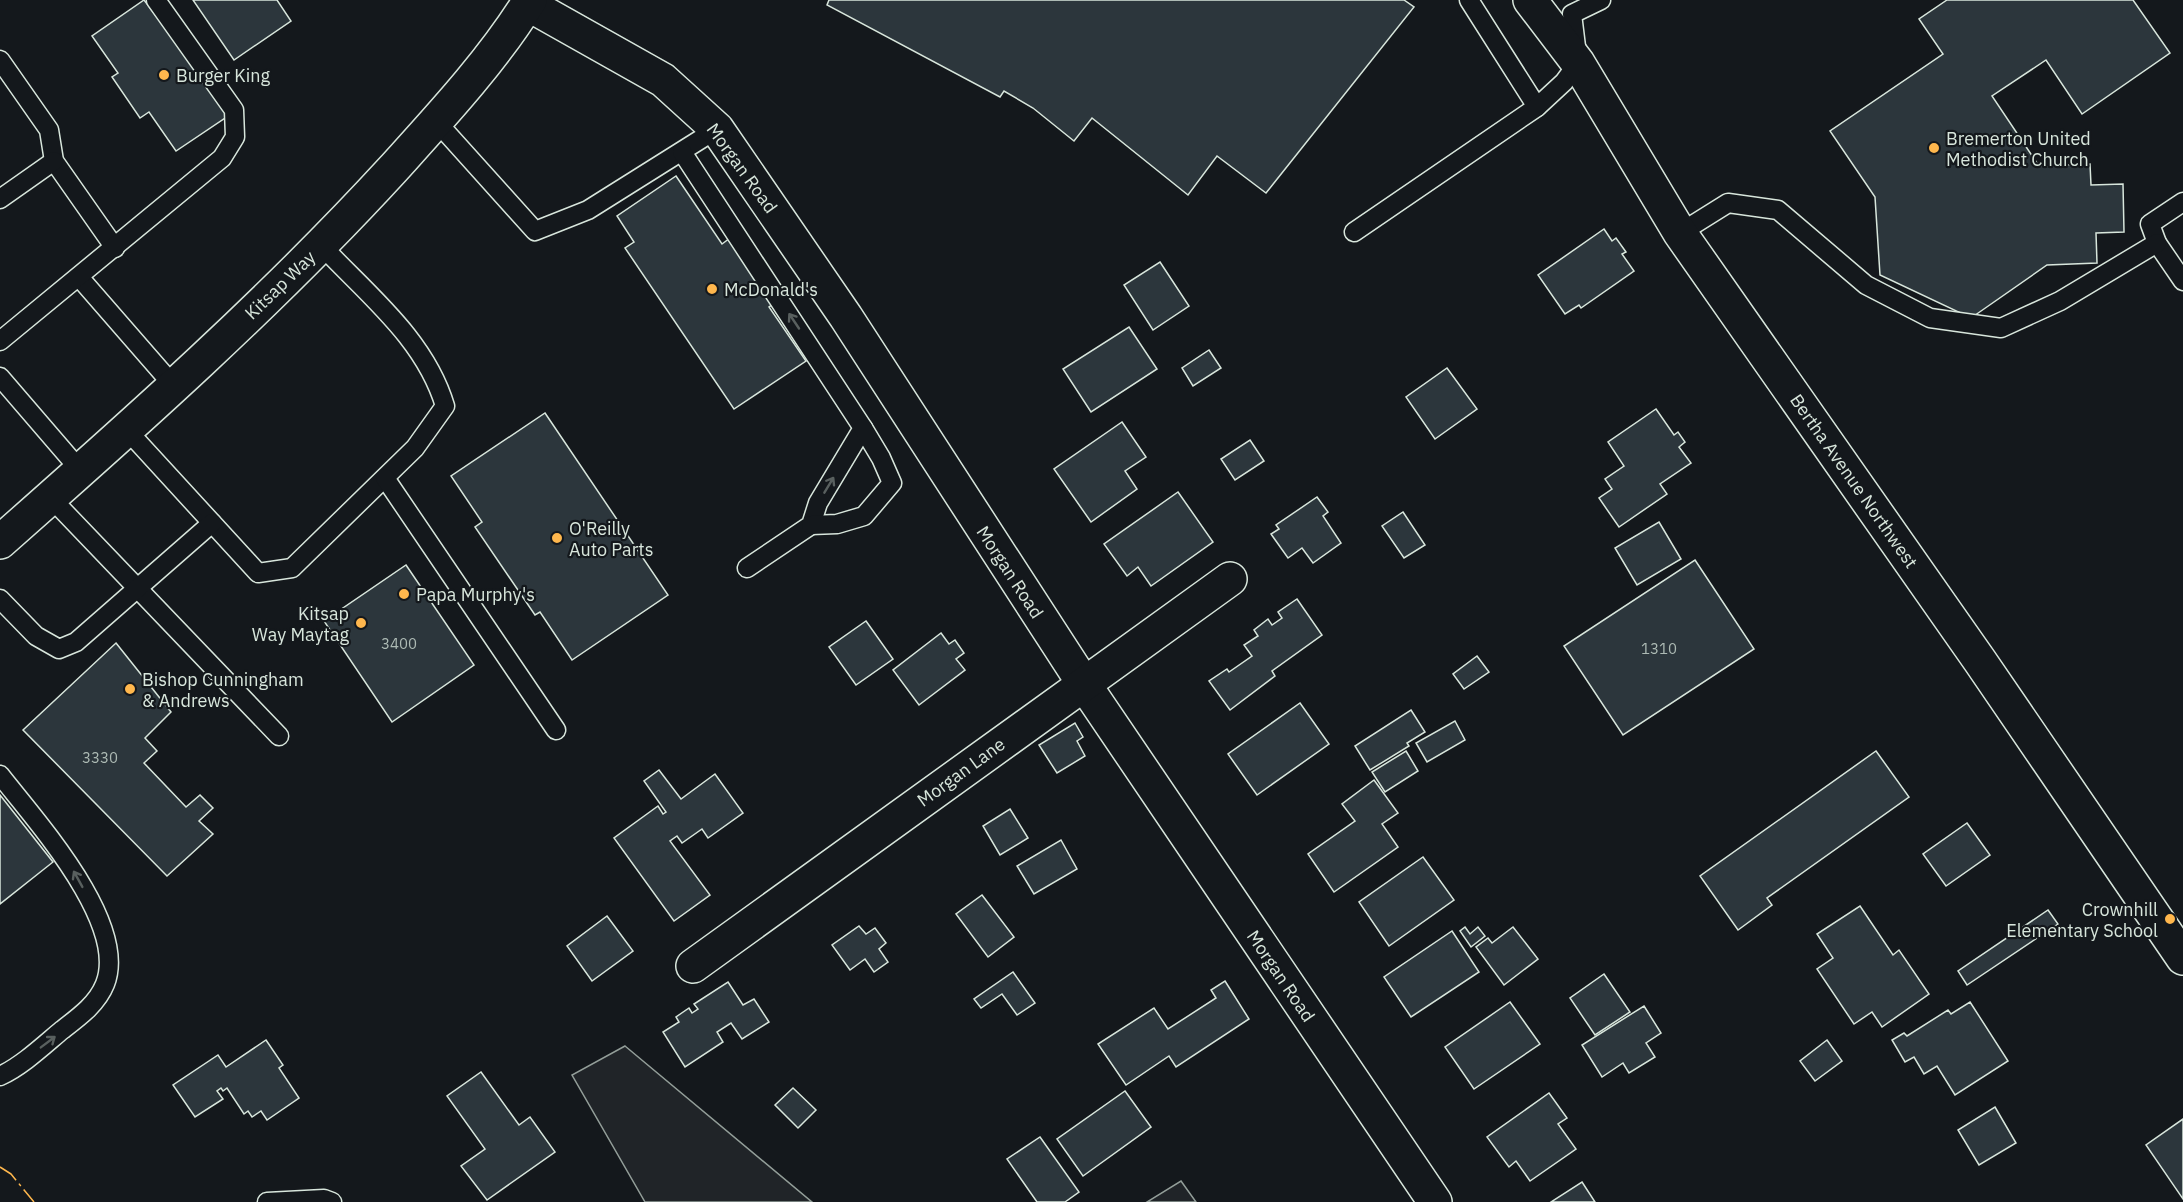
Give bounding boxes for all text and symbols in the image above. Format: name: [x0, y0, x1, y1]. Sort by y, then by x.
place label: Burger King: [176, 64, 270, 87]
marker: Burger King: [157, 68, 171, 82]
street label: Morgan Road: [702, 118, 782, 218]
place label: Bremerton United Methodist Church: [1946, 127, 2091, 171]
marker: Bremerton United Methodist Church: [1927, 141, 1941, 155]
street label: Kitsap Way: [240, 246, 320, 324]
place label: McDonald's: [724, 278, 818, 301]
marker: McDonald's: [705, 282, 719, 296]
one-way arrow: [788, 313, 800, 329]
street label: Bertha Avenue Northwest: [1785, 389, 1923, 573]
one-way arrow: [823, 477, 835, 494]
place label: O'Reilly Auto Parts: [569, 517, 653, 561]
street label: Morgan Road: [972, 521, 1048, 623]
marker: O'Reilly Auto Parts: [550, 531, 564, 545]
place label: Papa Murphy's: [416, 583, 535, 606]
marker: Papa Murphy's: [397, 587, 411, 601]
place label: Kitsap Way Maytag: [252, 602, 349, 646]
marker: Kitsap Way Maytag: [354, 616, 368, 630]
house number: 3400: [381, 634, 417, 653]
house number: 1310: [1641, 639, 1677, 658]
place label: Bishop Cunningham & Andrews: [142, 668, 304, 712]
marker: Bishop Cunningham & Andrews: [123, 682, 137, 696]
street label: Morgan Lane: [913, 732, 1010, 812]
house number: 3330: [82, 748, 118, 767]
one-way arrow: [72, 870, 83, 888]
place label: Crownhill Elementary School: [2006, 898, 2158, 942]
marker: Crownhill Elementary School: [2163, 912, 2177, 926]
street label: Morgan Road: [1242, 926, 1320, 1026]
one-way arrow: [39, 1036, 55, 1048]

